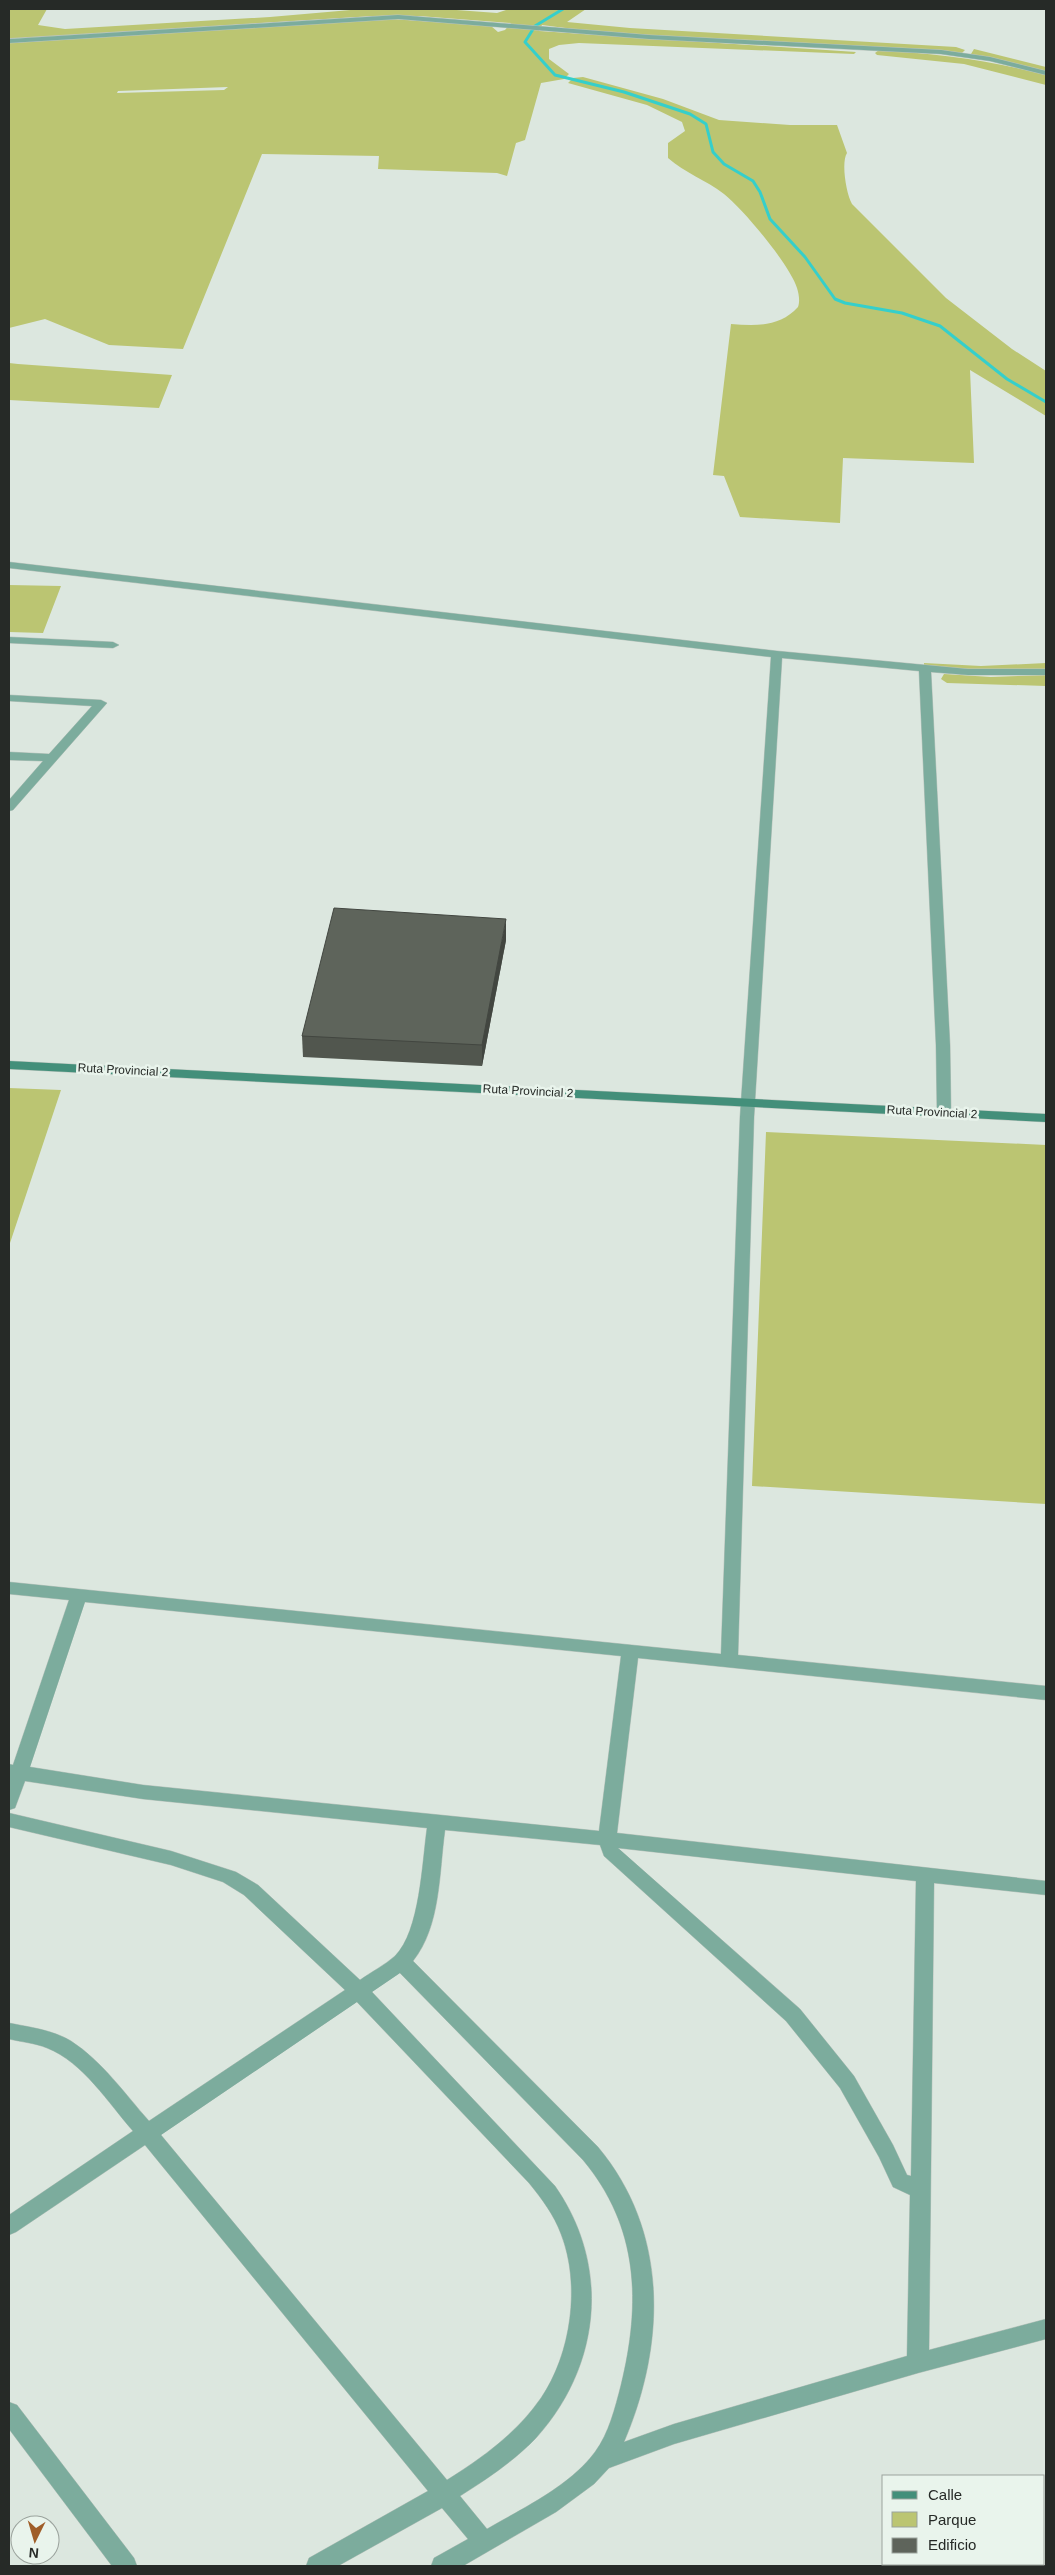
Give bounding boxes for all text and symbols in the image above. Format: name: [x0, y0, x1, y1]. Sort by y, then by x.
street label: Ruta Provincial 2: [77, 1061, 169, 1079]
street label: Ruta Provincial 2: [482, 1082, 574, 1100]
street label: Ruta Provincial 2: [886, 1103, 978, 1121]
legend: [882, 2475, 1045, 2565]
text: Calle: [928, 2486, 962, 2503]
text: Parque: [928, 2511, 976, 2528]
north arrow: [10, 2515, 60, 2565]
text: Edificio: [928, 2536, 976, 2553]
text: N: [28, 2545, 40, 2561]

